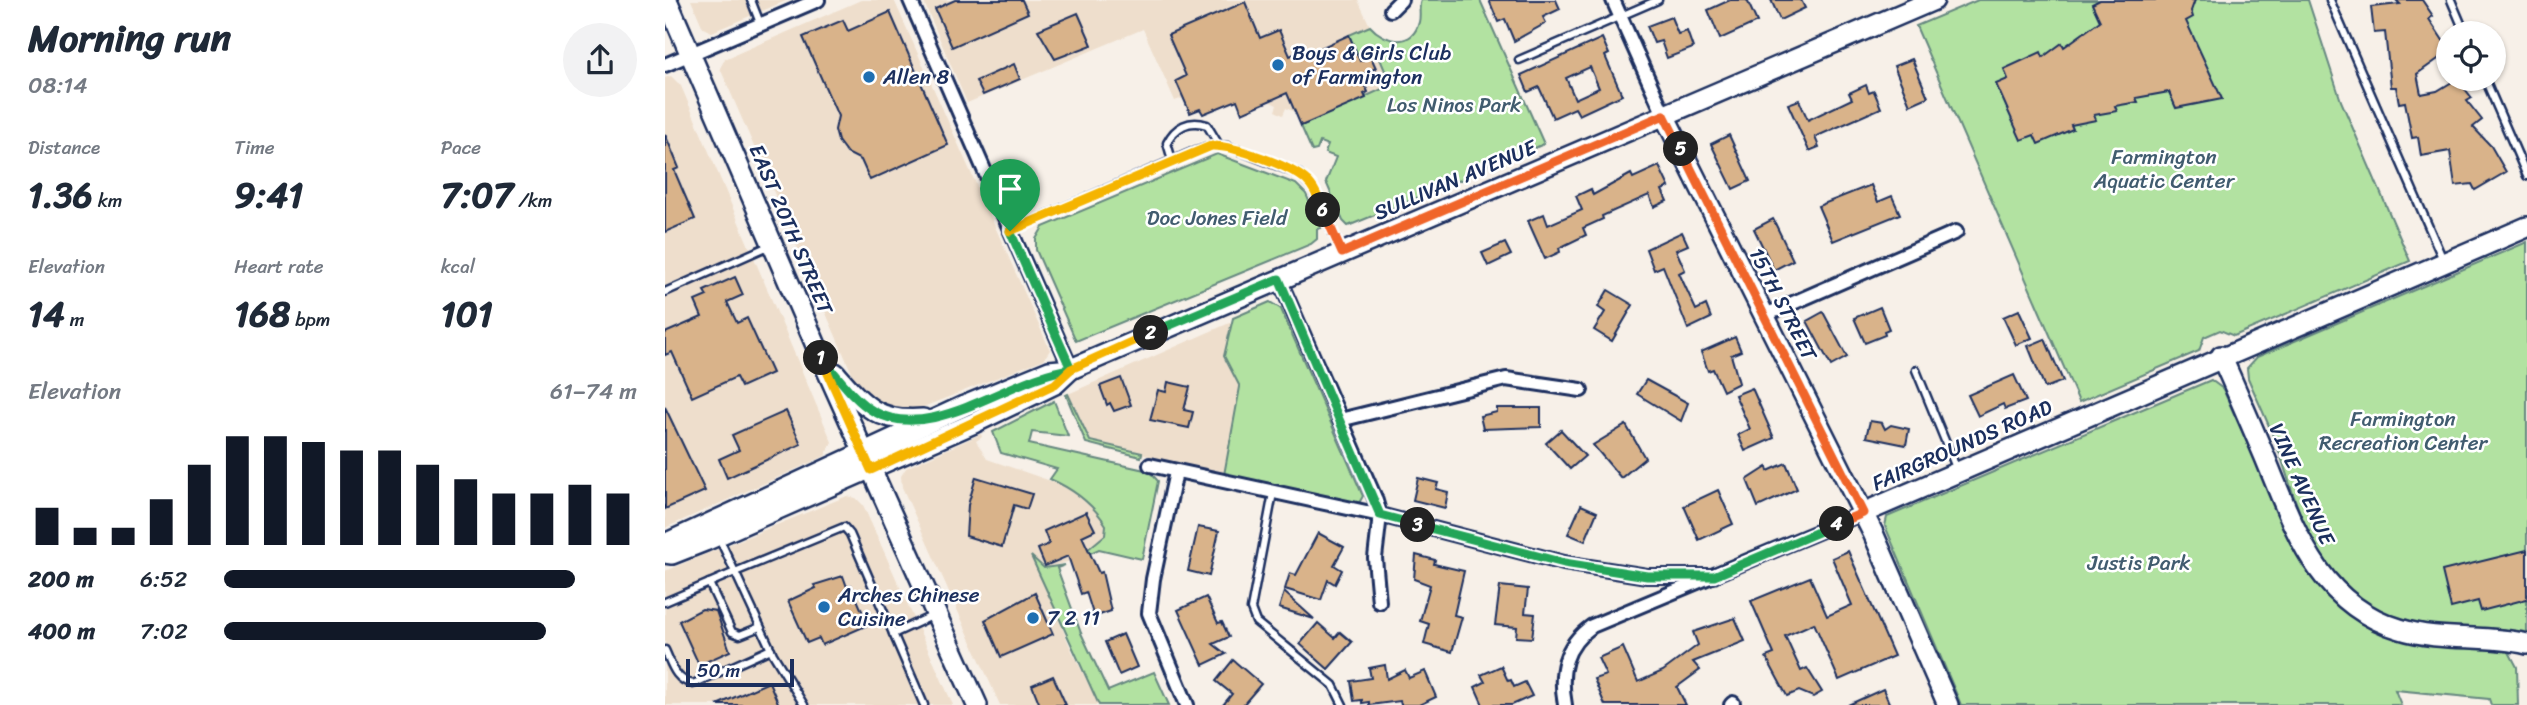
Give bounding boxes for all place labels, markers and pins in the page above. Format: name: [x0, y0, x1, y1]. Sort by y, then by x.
place label: Boys & Girls Club of Farmington: [1292, 34, 1452, 96]
marker: Boys & Girls Club of Farmington: [1270, 57, 1286, 73]
place label: Allen 8: [882, 58, 949, 96]
marker: Allen 8: [861, 69, 877, 85]
pin: 5: [1663, 132, 1699, 166]
pin: [980, 159, 1040, 231]
pin: 6: [1305, 192, 1341, 228]
pin: 2: [1133, 316, 1169, 350]
pin: 1: [803, 340, 839, 376]
pin: 4: [1819, 506, 1855, 542]
pin: 3: [1401, 508, 1435, 542]
place label: Arches Chinese Cuisine: [837, 576, 980, 638]
marker: Arches Chinese Cuisine: [816, 599, 832, 615]
place label: 7 2 11: [1047, 599, 1100, 637]
marker: 7 2 11: [1025, 610, 1041, 626]

